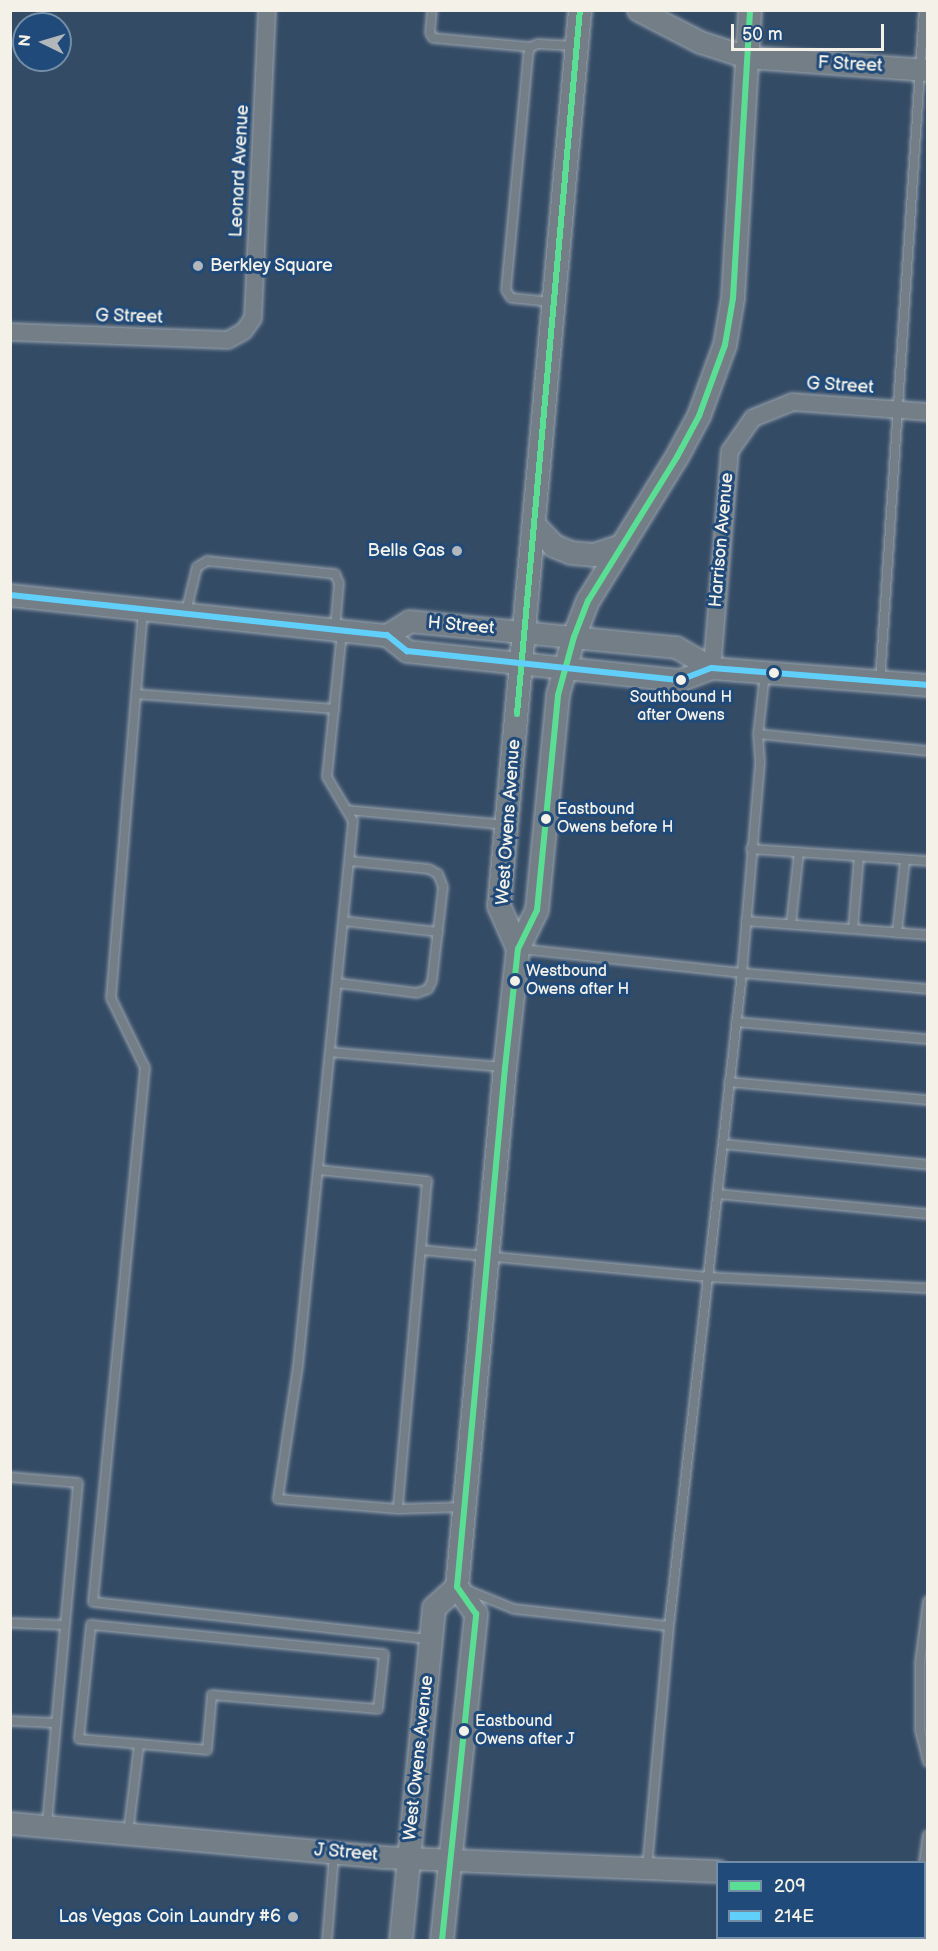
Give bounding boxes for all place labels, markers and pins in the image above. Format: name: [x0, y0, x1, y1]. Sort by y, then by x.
place label: Berkley Square: [210, 255, 334, 277]
marker: Berkley Square: [191, 259, 205, 273]
place label: Bells Gas: [368, 540, 445, 562]
marker: Bells Gas: [450, 544, 464, 558]
unlabelled marker: [768, 667, 780, 679]
marker: Southbound H after Owens: [675, 674, 687, 686]
place label: Southbound H after Owens: [630, 688, 732, 726]
place label: Eastbound Owens before H: [557, 800, 673, 838]
marker: Eastbound Owens before H: [540, 813, 552, 825]
place label: Westbound Owens after H: [526, 962, 629, 1000]
marker: Westbound Owens after H: [509, 975, 521, 987]
place label: Eastbound Owens after J: [475, 1712, 575, 1750]
marker: Eastbound Owens after J: [458, 1725, 470, 1737]
place label: Las Vegas Coin Laundry #6: [57, 1906, 281, 1928]
marker: Las Vegas Coin Laundry #6: [286, 1910, 300, 1924]

